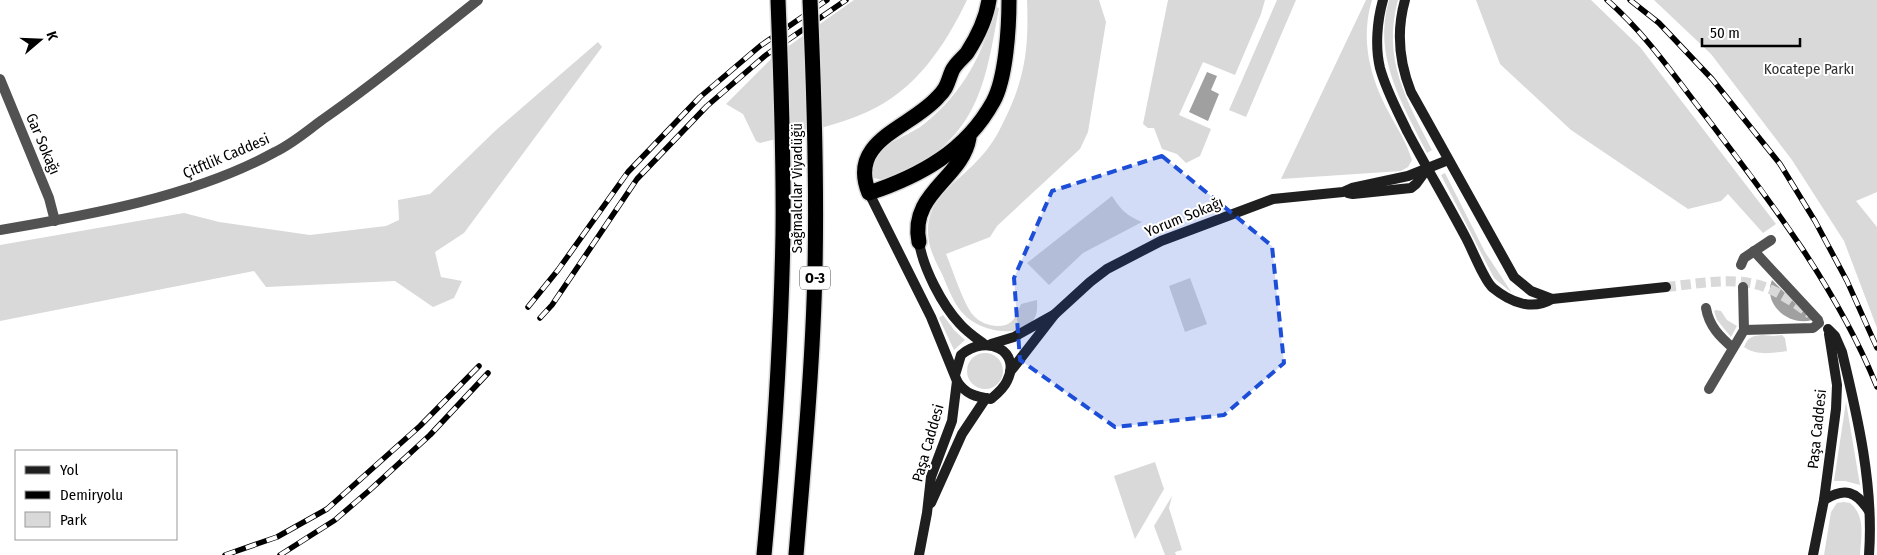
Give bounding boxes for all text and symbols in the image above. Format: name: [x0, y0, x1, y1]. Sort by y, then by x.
north arrow: [15, 15, 65, 65]
scale bar: [1702, 15, 1800, 47]
text: 50 m: [1710, 24, 1740, 42]
text: K: [42, 29, 61, 43]
park label: Kocatepe Parkı: [1764, 60, 1854, 78]
street label: Gar Sokağı: [22, 111, 64, 177]
street label: Sağmalcılar Viyadüğü: [788, 123, 806, 253]
street label: Çitftlik Caddesi: [180, 130, 272, 182]
street label: Yorum Sokağı: [1142, 193, 1226, 241]
road number: O-3: [800, 266, 830, 290]
street label: Paşa Caddesi: [1804, 388, 1830, 470]
street label: Paşa Caddesi: [908, 402, 948, 484]
legend: [15, 450, 178, 540]
text: Yol: [60, 461, 78, 479]
text: Demiryolu: [60, 486, 123, 504]
text: Park: [60, 511, 87, 529]

